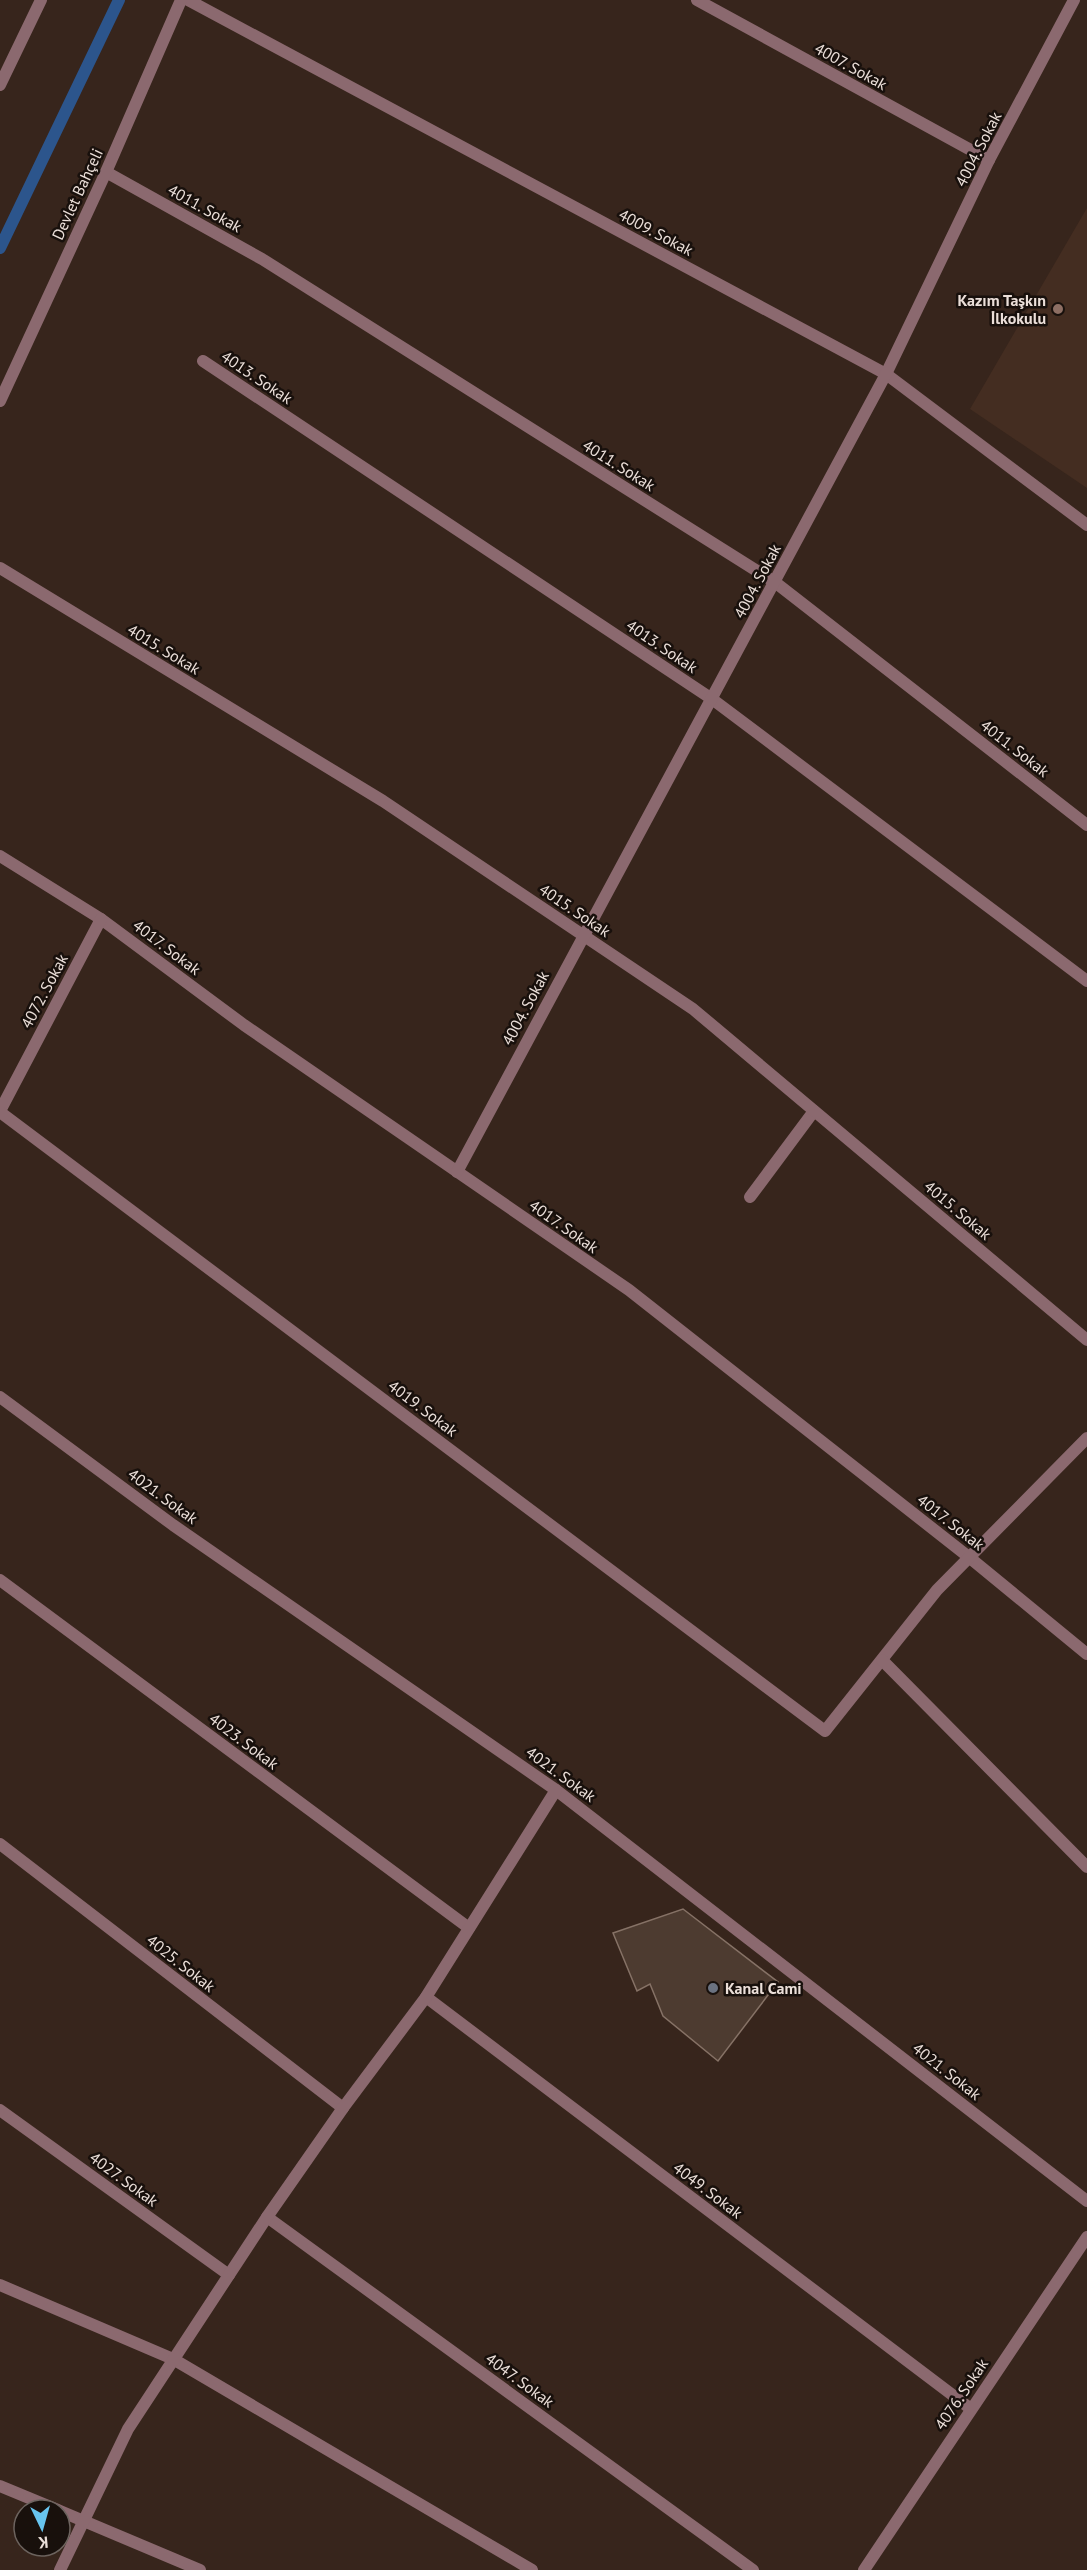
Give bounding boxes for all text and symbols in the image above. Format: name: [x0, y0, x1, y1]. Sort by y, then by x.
street label: 4007. Sokak: [811, 38, 891, 94]
street label: 4004. Sokak: [951, 108, 1006, 190]
street label: Devlet Bahçeli: [47, 145, 107, 243]
street label: 4011. Sokak: [164, 179, 246, 237]
street label: 4009. Sokak: [615, 204, 697, 260]
place label: Kazım Taşkın İlkokulu: [958, 290, 1046, 328]
marker: Kazım Taşkın İlkokulu: [1051, 302, 1065, 316]
street label: 4013. Sokak: [218, 346, 297, 408]
street label: 4011. Sokak: [579, 435, 659, 495]
street label: 4004. Sokak: [729, 540, 785, 622]
street label: 4013. Sokak: [623, 615, 702, 677]
street label: 4015. Sokak: [124, 619, 204, 679]
street label: 4011. Sokak: [977, 715, 1054, 781]
street label: 4015. Sokak: [536, 879, 615, 941]
street label: 4017. Sokak: [129, 915, 205, 979]
street label: 4072. Sokak: [16, 950, 72, 1032]
street label: 4004. Sokak: [497, 967, 553, 1049]
street label: 4015. Sokak: [920, 1176, 996, 1244]
street label: 4017. Sokak: [526, 1195, 603, 1257]
street label: 4019. Sokak: [384, 1375, 462, 1441]
street label: 4021. Sokak: [124, 1464, 202, 1528]
street label: 4017. Sokak: [913, 1490, 989, 1555]
street label: 4023. Sokak: [205, 1708, 283, 1774]
street label: 4021. Sokak: [522, 1742, 600, 1806]
street label: 4025. Sokak: [143, 1930, 220, 1996]
place label: Kanal Cami: [725, 1978, 802, 1998]
marker: Kanal Cami: [706, 1981, 720, 1995]
street label: 4021. Sokak: [909, 2038, 986, 2104]
street label: 4027. Sokak: [86, 2147, 162, 2211]
street label: 4049. Sokak: [669, 2157, 747, 2223]
street label: 4047. Sokak: [482, 2348, 558, 2412]
street label: 4076. Sokak: [930, 2354, 992, 2433]
north arrow: [12, 2498, 72, 2558]
text: K: [37, 2533, 49, 2553]

